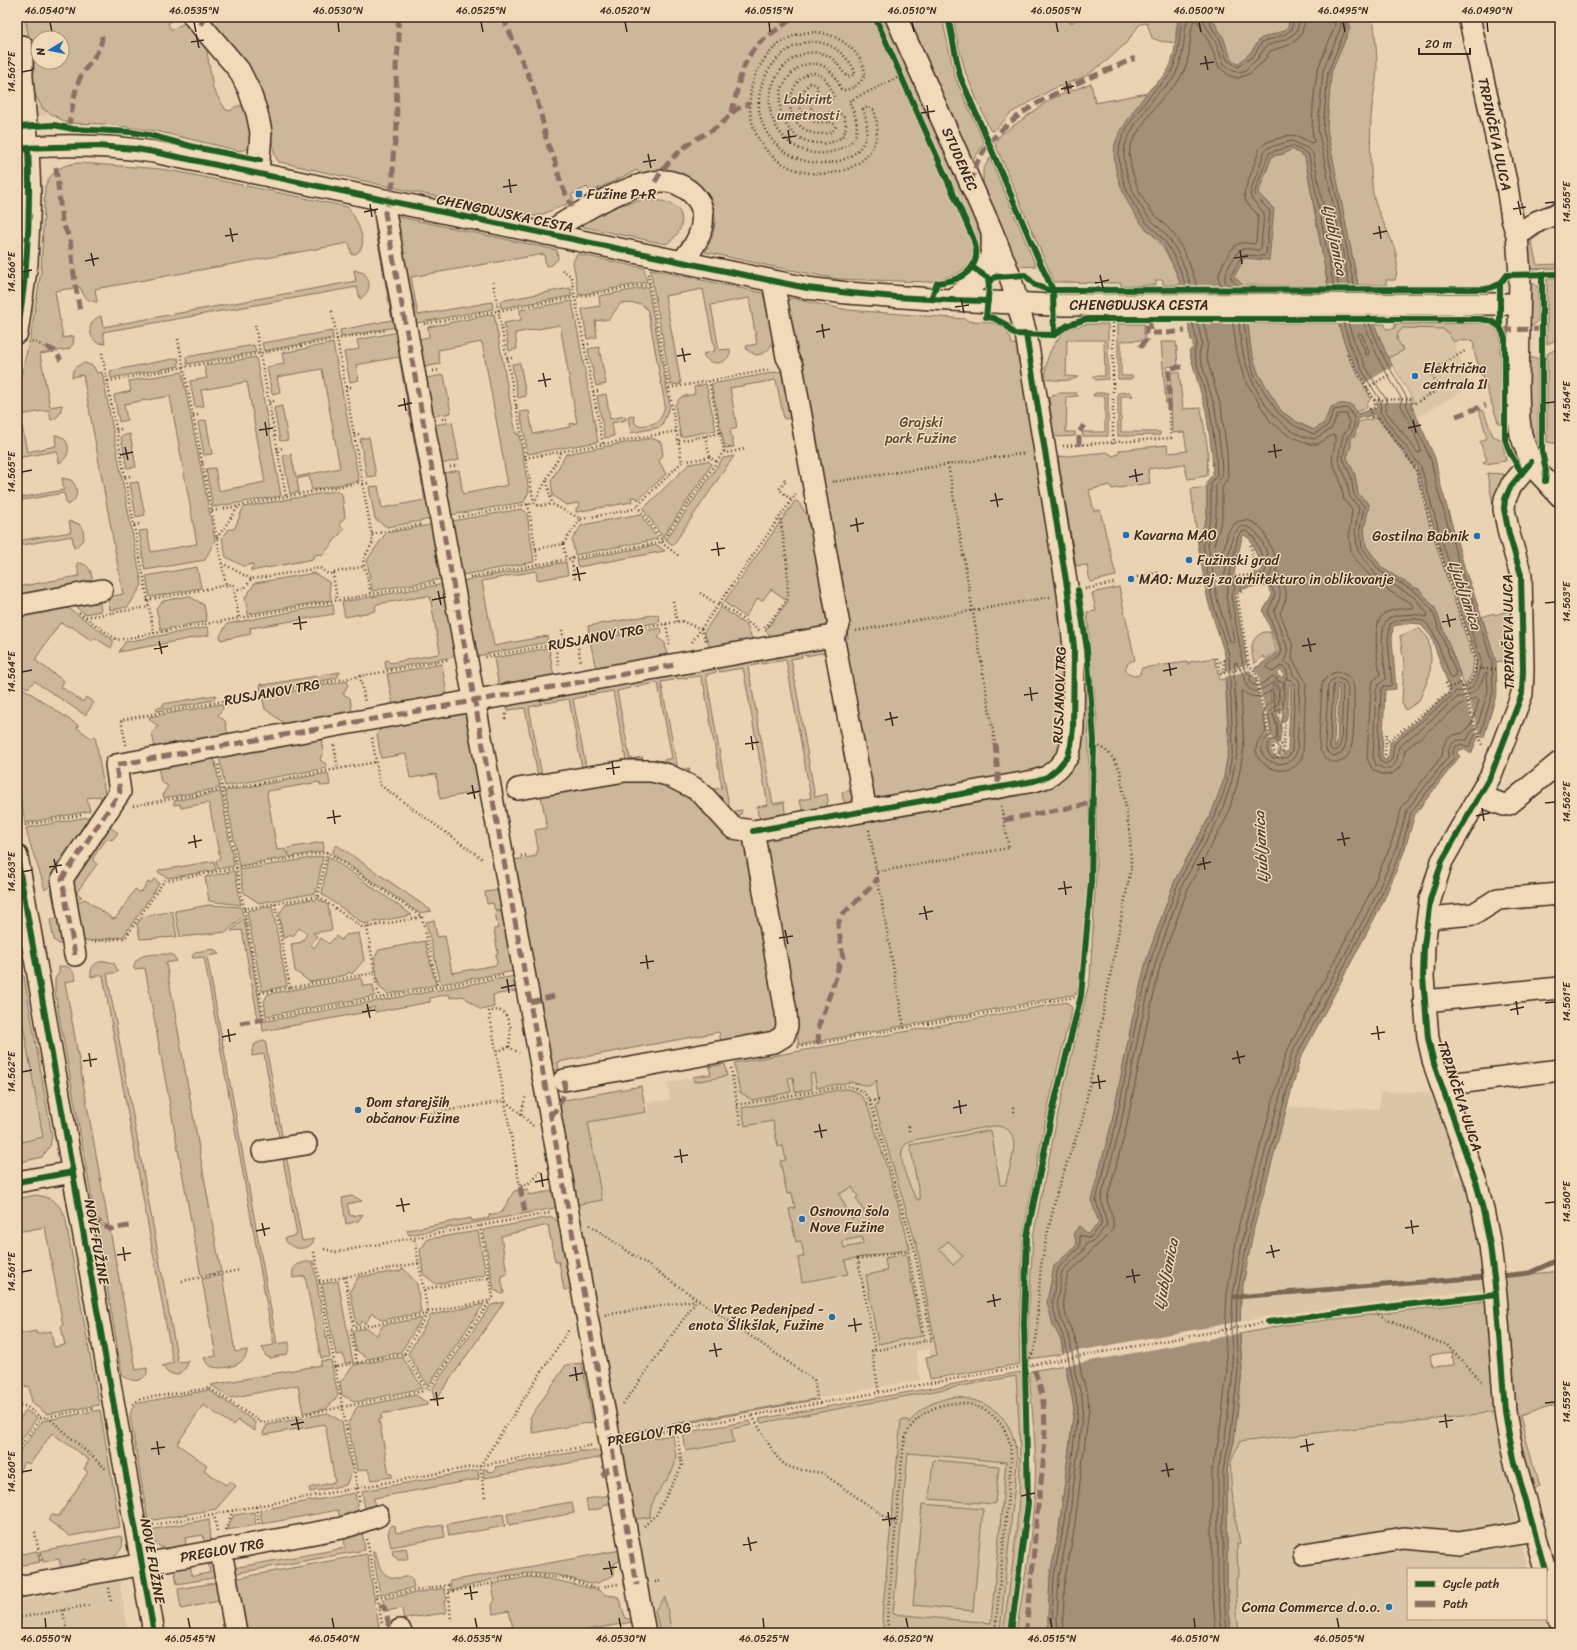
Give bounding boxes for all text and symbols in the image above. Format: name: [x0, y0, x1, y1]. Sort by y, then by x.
text: 46.0540°N: [24, 2, 76, 20]
text: 46.0535°N: [169, 2, 219, 20]
text: 46.0530°N: [313, 2, 363, 20]
text: 46.0525°N: [456, 2, 506, 20]
text: 46.0520°N: [600, 2, 650, 20]
text: 46.0515°N: [745, 2, 794, 20]
text: 46.0510°N: [887, 2, 937, 20]
text: 46.0505°N: [1030, 2, 1082, 20]
text: 46.0500°N: [1173, 2, 1225, 20]
text: 46.0495°N: [1318, 2, 1369, 20]
text: 46.0490°N: [1461, 2, 1513, 20]
north arrow: [30, 30, 70, 70]
scale bar: [1419, 30, 1470, 56]
text: 20 m: [1425, 33, 1452, 55]
text: N: [31, 46, 51, 58]
text: 14.567°E: [3, 50, 21, 92]
street label: TRPINČEVA ULICA: [1470, 75, 1519, 193]
park label: Labirint umetnosti: [777, 87, 840, 128]
street label: STUDENEC: [934, 123, 985, 196]
text: 14.565°E: [1558, 180, 1576, 223]
place label: Fužine P+R: [587, 182, 657, 207]
street label: CHENGDUJSKA CESTA: [434, 187, 575, 240]
marker: Fužine P+R: [574, 189, 584, 199]
water label: Ljubljanica: [1315, 202, 1355, 279]
text: 14.566°E: [3, 250, 21, 292]
street label: CHENGDUJSKA CESTA: [1070, 293, 1208, 318]
place label: Električna centrala II: [1423, 356, 1488, 397]
marker: Električna centrala II: [1410, 371, 1420, 381]
text: 14.564°E: [1558, 380, 1576, 423]
park label: Grajski park Fužine: [884, 410, 957, 451]
text: 14.565°E: [3, 450, 21, 493]
place label: Kavarna MAO: [1134, 523, 1217, 548]
place label: Gostilna Babnik: [1372, 524, 1470, 549]
marker: Kavarna MAO: [1121, 530, 1131, 540]
marker: Gostilna Babnik: [1472, 531, 1482, 541]
place label: Fužinski grad: [1197, 548, 1280, 573]
marker: Fužinski grad: [1184, 555, 1194, 565]
water label: Ljubljanica: [1441, 557, 1489, 635]
place label: MAO: Muzej za arhitekturo in oblikovanje: [1139, 567, 1394, 592]
marker: MAO: Muzej za arhitekturo in oblikovanje: [1126, 574, 1136, 584]
street label: TRPINČEVA ULICA: [1495, 574, 1522, 690]
text: 14.563°E: [1558, 580, 1576, 622]
street label: RUSJANOV TRG: [546, 617, 646, 658]
street label: RUSJANOV TRG: [1045, 646, 1074, 744]
text: 14.564°E: [3, 650, 21, 693]
street label: RUSJANOV TRG: [222, 672, 322, 713]
text: 14.562°E: [1558, 780, 1576, 822]
water label: Ljubljanica: [1246, 809, 1276, 884]
text: 14.563°E: [3, 850, 21, 892]
text: 14.561°E: [1558, 981, 1576, 1022]
street label: TRPINČEVA ULICA: [1430, 1038, 1489, 1155]
text: 14.562°E: [3, 1050, 21, 1092]
place label: Dom starejših občanov Fužine: [366, 1090, 460, 1131]
marker: Dom starejših občanov Fužine: [353, 1105, 363, 1115]
text: 14.560°E: [1558, 1180, 1576, 1223]
street label: NOVE FUŽINE: [77, 1197, 117, 1288]
place label: Osnovna šola Nove Fužine: [810, 1199, 889, 1240]
marker: Osnovna šola Nove Fužine: [797, 1214, 807, 1224]
water label: Ljubljanica: [1146, 1235, 1186, 1312]
text: 14.561°E: [3, 1251, 21, 1292]
place label: Vrtec Pedenjped - enota Šlikšlak, Fužine: [689, 1297, 824, 1338]
marker: Vrtec Pedenjped - enota Šlikšlak, Fužine: [827, 1312, 837, 1322]
text: 14.559°E: [1558, 1380, 1576, 1423]
street label: PREGLOV TRG: [605, 1415, 693, 1454]
text: 14.560°E: [3, 1450, 21, 1493]
street label: NOVE FUŽINE: [133, 1516, 173, 1607]
street label: PREGLOV TRG: [178, 1531, 266, 1570]
legend: [1407, 1568, 1547, 1620]
text: Cycle path: [1443, 1573, 1499, 1595]
text: Path: [1443, 1593, 1468, 1615]
place label: Coma Commerce d.o.o.: [1242, 1595, 1381, 1620]
marker: Coma Commerce d.o.o.: [1384, 1602, 1394, 1612]
text: 46.0550°N: [20, 1630, 72, 1648]
text: 46.0545°N: [165, 1630, 216, 1648]
text: 46.0540°N: [308, 1630, 360, 1648]
text: 46.0535°N: [452, 1630, 502, 1648]
text: 46.0530°N: [596, 1630, 646, 1648]
text: 46.0525°N: [739, 1630, 789, 1648]
text: 46.0520°N: [883, 1630, 933, 1648]
text: 46.0515°N: [1028, 1630, 1077, 1648]
text: 46.0510°N: [1170, 1630, 1220, 1648]
text: 46.0505°N: [1313, 1630, 1365, 1648]

